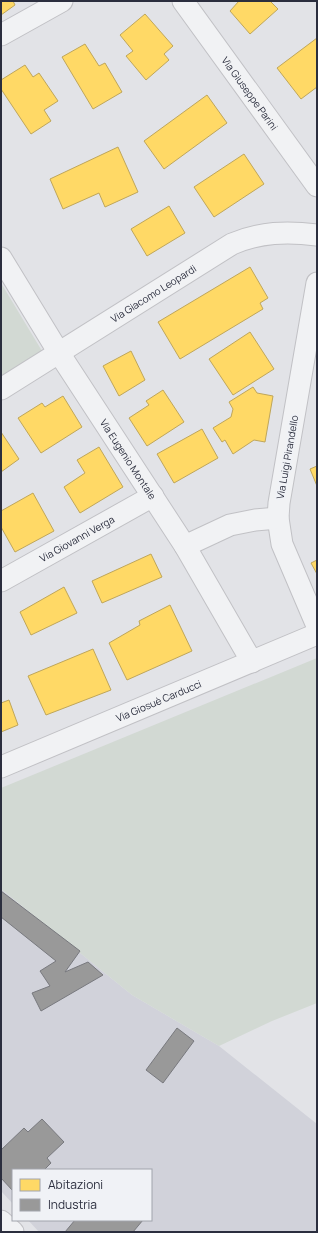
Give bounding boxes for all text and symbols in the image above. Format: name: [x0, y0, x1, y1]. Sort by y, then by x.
street label: Via Giuseppe Parini: [219, 54, 281, 133]
street label: Via Giacomo Leopardi: [108, 261, 199, 325]
street label: Via Luigi Pirandello: [273, 414, 301, 500]
street label: Via Eugenio Montale: [97, 416, 160, 502]
street label: Via Giovanni Verga: [37, 512, 117, 565]
street label: Via Giosuè Carducci: [114, 676, 203, 725]
legend: [12, 1169, 152, 1221]
text: Abitazioni: [48, 1176, 103, 1193]
text: Industria: [48, 1196, 97, 1213]

